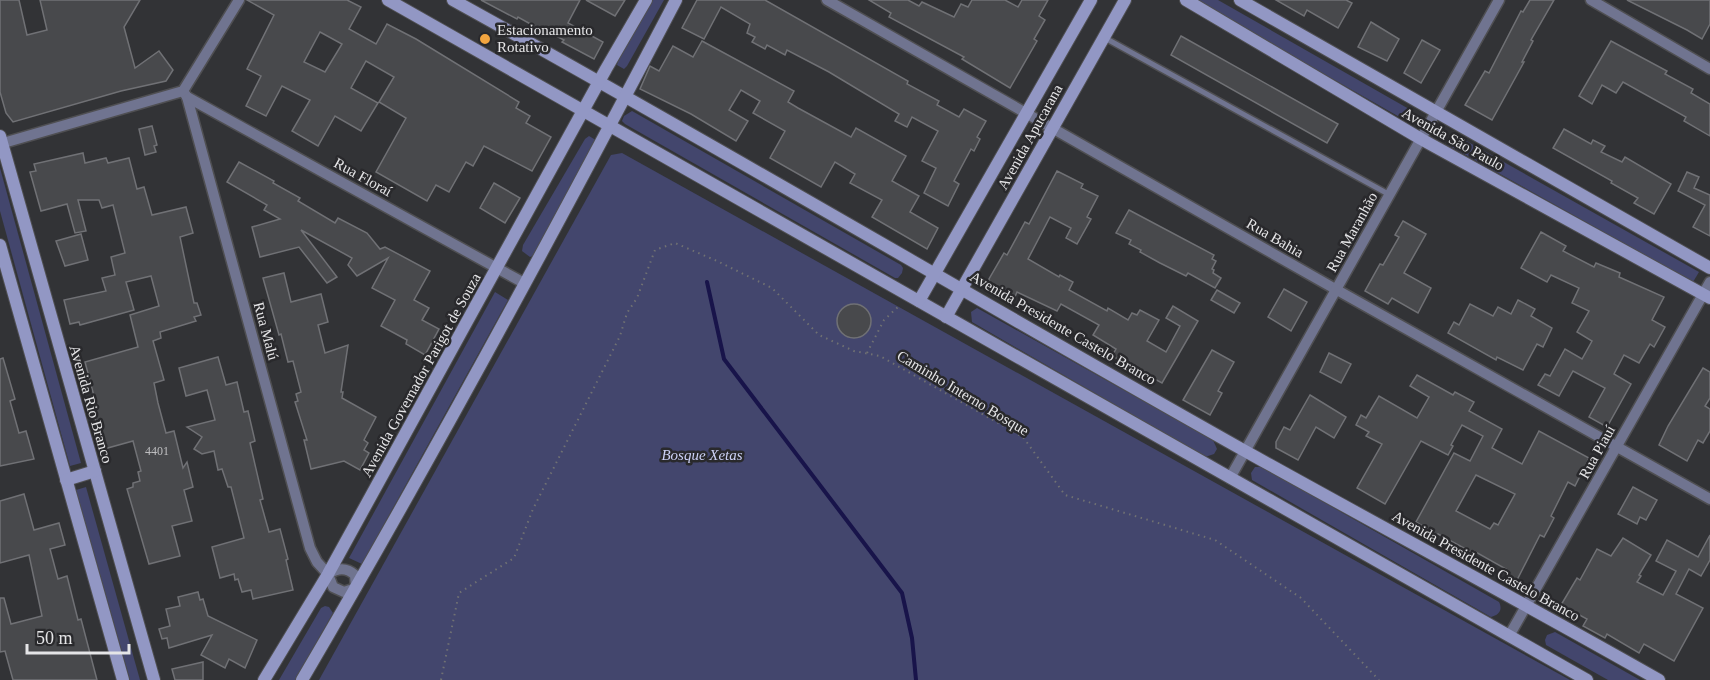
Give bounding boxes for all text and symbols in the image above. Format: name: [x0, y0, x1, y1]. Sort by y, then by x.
place label: Estacionamento Rotativo: [497, 22, 593, 55]
marker: Estacionamento Rotativo: [478, 32, 492, 46]
street label: Avenida Apucarana: [994, 81, 1066, 192]
street label: Avenida São Paulo: [1399, 104, 1507, 174]
street label: Rua Floraí: [331, 155, 395, 199]
street label: Rua Maranhão: [1323, 189, 1381, 275]
street label: Rua Bahia: [1244, 215, 1307, 261]
street label: Avenida Presidente Castelo Branco: [967, 268, 1159, 388]
street label: Avenida Governador Parigot de Souza: [358, 270, 484, 480]
street label: Rua Malú: [251, 300, 282, 362]
street label: Avenida Rio Branco: [66, 343, 116, 465]
street label: Caminho Interno Bosque: [894, 347, 1032, 439]
street label: Rua Piauí: [1576, 422, 1618, 482]
house number: 4401: [145, 444, 169, 458]
park label: Bosque Xetas: [661, 447, 743, 463]
street label: Avenida Presidente Castelo Branco: [1390, 508, 1582, 624]
scale bar: [27, 617, 129, 655]
text: 50 m: [36, 628, 73, 648]

